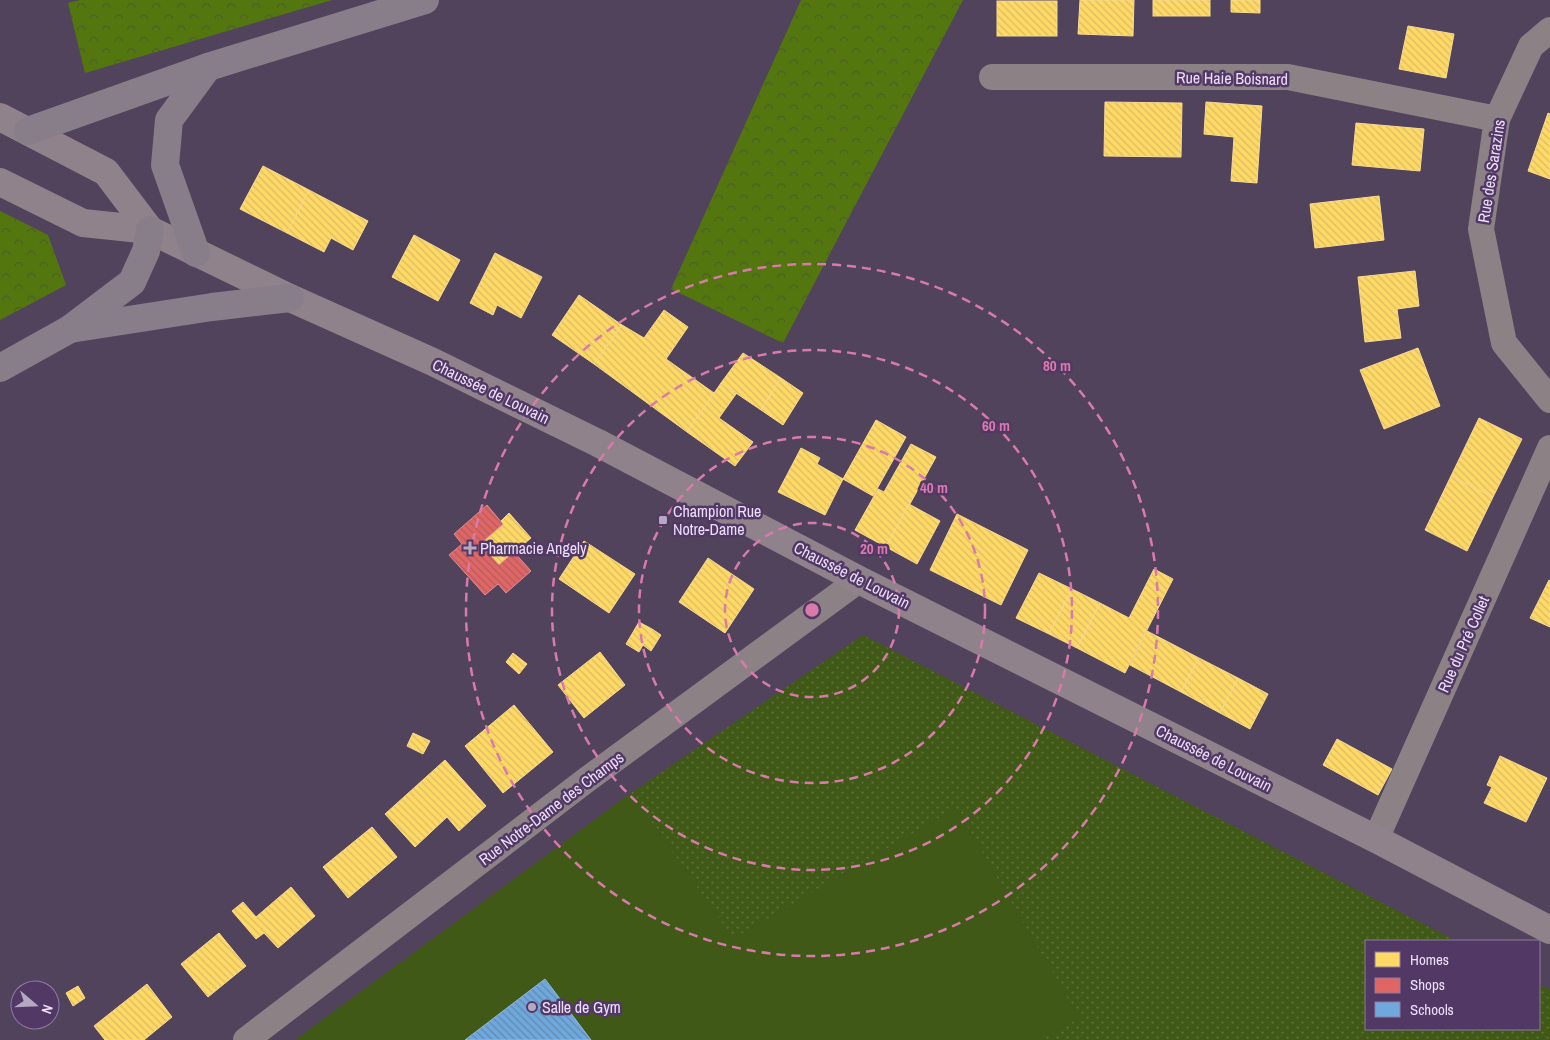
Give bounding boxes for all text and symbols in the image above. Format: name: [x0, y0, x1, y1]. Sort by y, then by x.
street label: Rue Haie Boisnard: [1176, 66, 1288, 90]
street label: Rue des Sarazins: [1472, 118, 1510, 224]
street label: Chaussée de Louvain: [429, 353, 553, 429]
text: 80 m: [1043, 355, 1071, 376]
text: 60 m: [982, 415, 1010, 436]
text: 40 m: [920, 477, 948, 498]
place label: Champion Rue Notre-Dame: [673, 500, 761, 540]
marker: Champion Rue Notre-Dame: [657, 514, 669, 526]
street label: Chaussée de Louvain: [790, 536, 914, 614]
place label: Pharmacie Angely: [480, 537, 587, 559]
text: 20 m: [860, 538, 888, 559]
marker: Pharmacie Angely: [464, 542, 476, 554]
street label: Rue du Pré Collet: [1432, 592, 1494, 696]
centre of rings: [803, 601, 821, 619]
street label: Chaussée de Louvain: [1152, 719, 1276, 797]
street label: Rue Notre-Dame des Champs: [474, 746, 628, 870]
legend: [1365, 940, 1540, 1030]
text: Homes: [1410, 949, 1449, 970]
text: Shops: [1410, 974, 1445, 995]
north arrow: [10, 980, 60, 1030]
place label: Salle de Gym: [542, 996, 621, 1018]
text: Schools: [1410, 999, 1454, 1020]
marker: Salle de Gym: [526, 1001, 538, 1013]
text: N: [37, 1002, 57, 1016]

